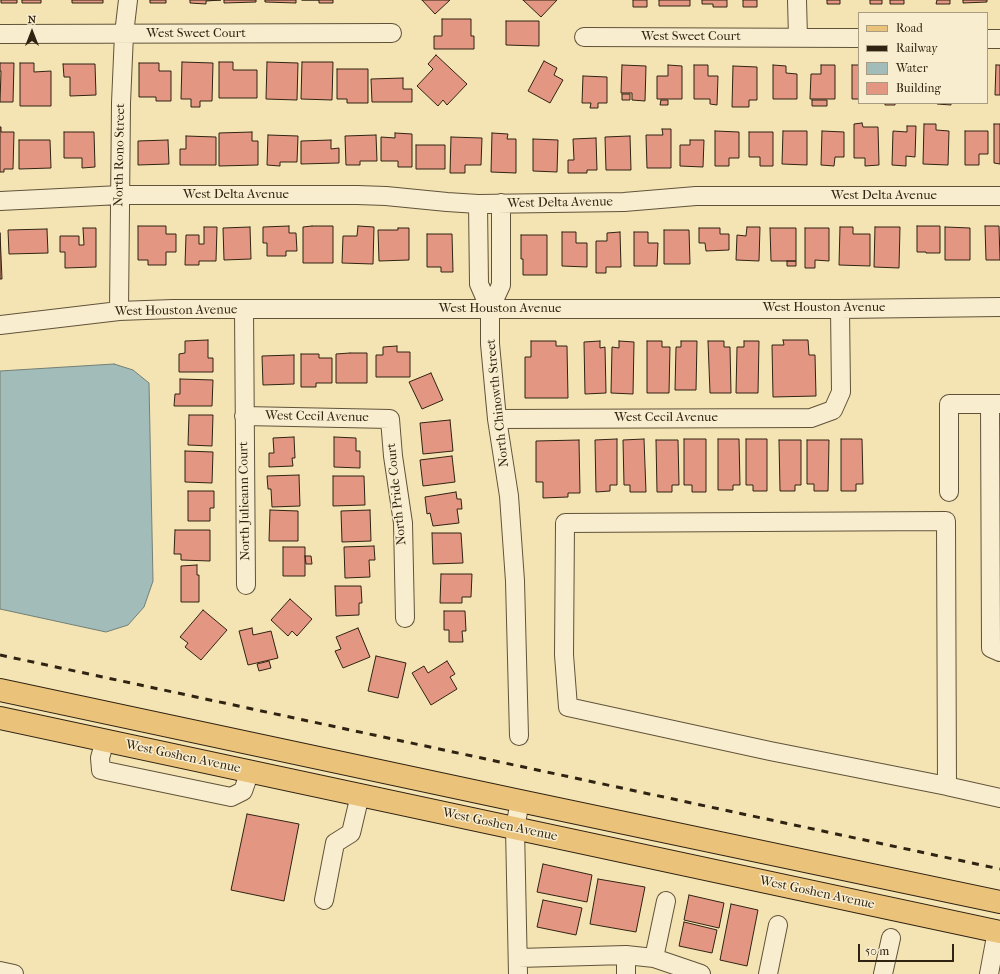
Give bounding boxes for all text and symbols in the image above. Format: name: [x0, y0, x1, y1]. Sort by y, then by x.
north arrow: [12, 12, 52, 52]
legend: [858, 12, 988, 104]
text: N: [28, 13, 36, 26]
text: Road: [896, 21, 923, 35]
street label: West Sweet Court: [146, 26, 246, 42]
street label: West Sweet Court: [641, 29, 741, 45]
text: Railway: [896, 41, 938, 55]
text: Water: [896, 61, 928, 75]
text: Building: [896, 81, 941, 95]
street label: North Rono Street: [111, 103, 129, 207]
street label: West Delta Avenue: [183, 187, 289, 203]
street label: West Delta Avenue: [831, 188, 937, 204]
street label: West Delta Avenue: [507, 194, 613, 212]
street label: West Houston Avenue: [763, 300, 885, 316]
street label: West Houston Avenue: [439, 301, 561, 317]
street label: West Houston Avenue: [115, 302, 237, 320]
street label: North Chinowth Street: [484, 338, 512, 468]
street label: West Cecil Avenue: [265, 408, 369, 426]
street label: West Cecil Avenue: [614, 410, 718, 426]
street label: North Julieann Court: [236, 441, 254, 561]
street label: North Pride Court: [384, 442, 410, 546]
street label: West Goshen Avenue: [124, 737, 242, 777]
street label: West Goshen Avenue: [441, 805, 559, 845]
street label: West Goshen Avenue: [758, 873, 876, 913]
scale bar: [860, 936, 956, 962]
text: 50 m: [865, 944, 889, 958]

